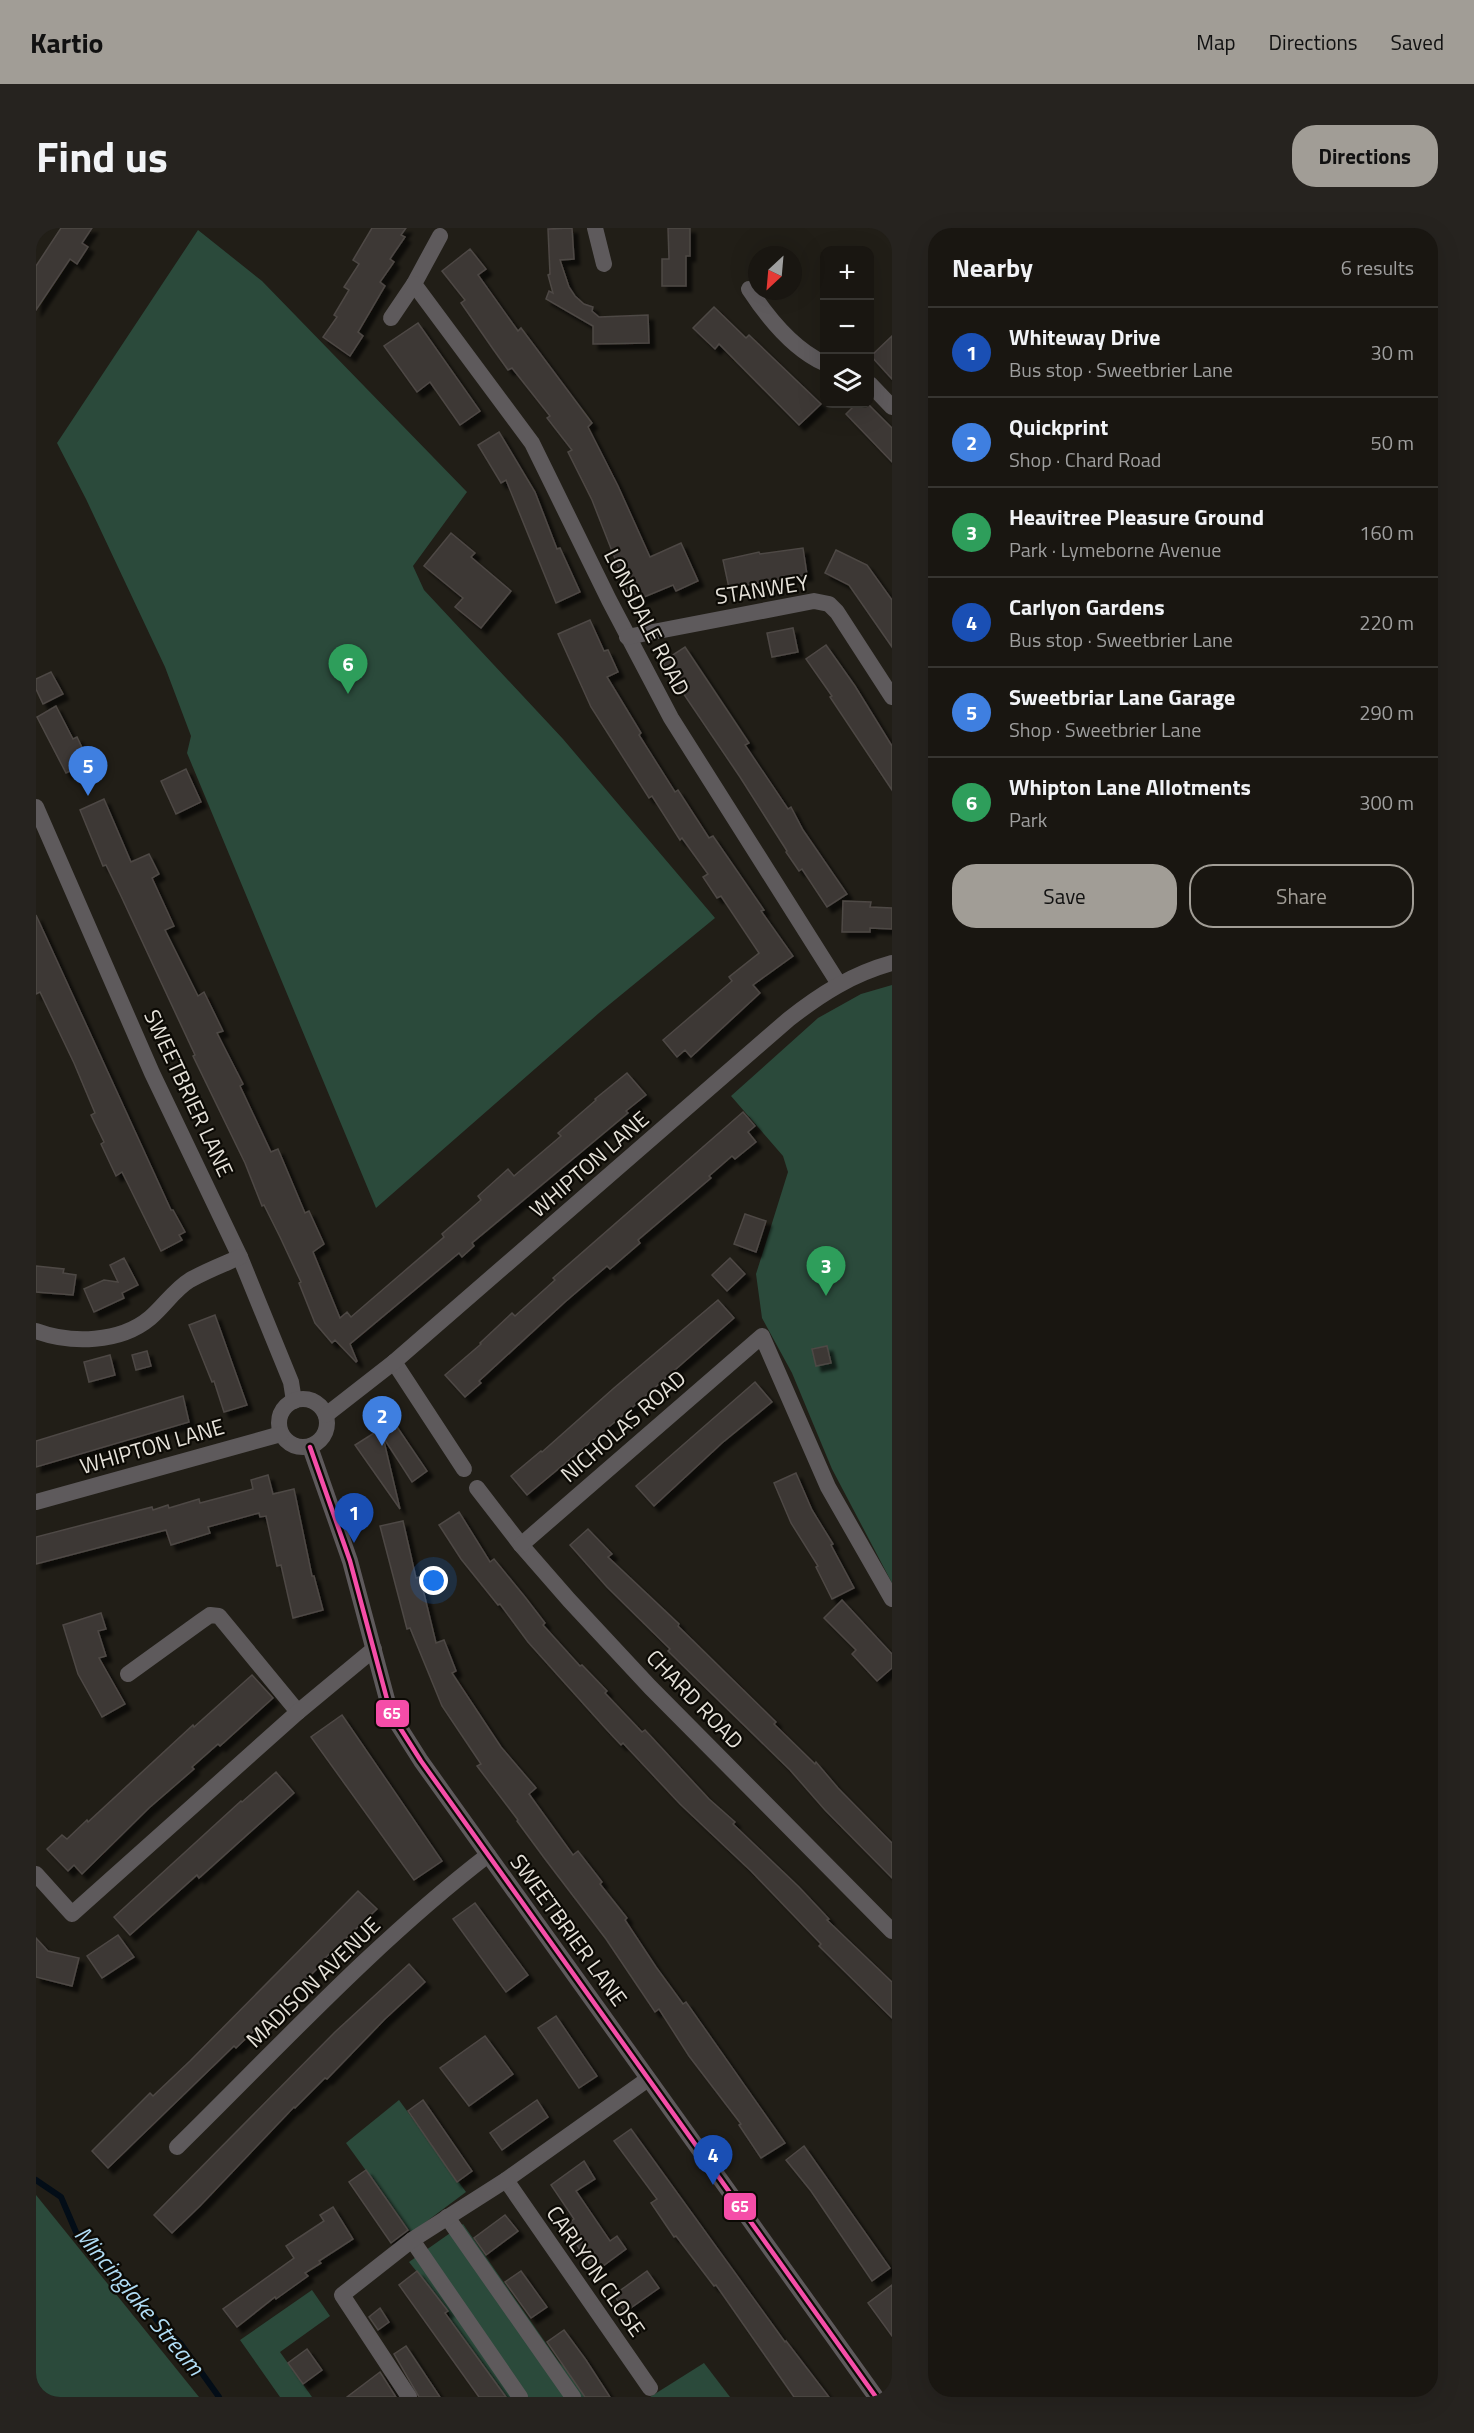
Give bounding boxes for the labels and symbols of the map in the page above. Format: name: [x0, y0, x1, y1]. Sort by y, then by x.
north arrow: [748, 246, 802, 300]
street label: LONSDALE ROAD: [595, 543, 699, 701]
street label: STANWEY: [713, 565, 811, 613]
pin: 6: [328, 644, 368, 694]
pin: 5: [68, 746, 108, 796]
street label: SWEETBRIER LANE: [135, 1004, 243, 1182]
street label: WHIPTON LANE: [522, 1102, 656, 1226]
pin: 3: [806, 1246, 846, 1296]
street label: NICHOLAS ROAD: [553, 1362, 693, 1490]
pin: 2: [362, 1396, 402, 1446]
street label: WHIPTON LANE: [76, 1409, 228, 1483]
pin: 1: [334, 1494, 374, 1543]
your location: [419, 1566, 448, 1595]
street label: CHARD ROAD: [638, 1641, 752, 1757]
line badge: 65: [375, 1699, 410, 1728]
text: 65: [383, 1701, 401, 1725]
street label: SWEETBRIER LANE: [502, 1847, 636, 2013]
street label: MADISON AVENUE: [238, 1909, 388, 2055]
pin: 4: [694, 2136, 732, 2185]
line badge: 65: [723, 2192, 757, 2221]
text: 65: [731, 2194, 749, 2218]
street label: CARLYON CLOSE: [538, 2198, 654, 2344]
water label: Mincinglake Stream: [66, 2218, 214, 2384]

